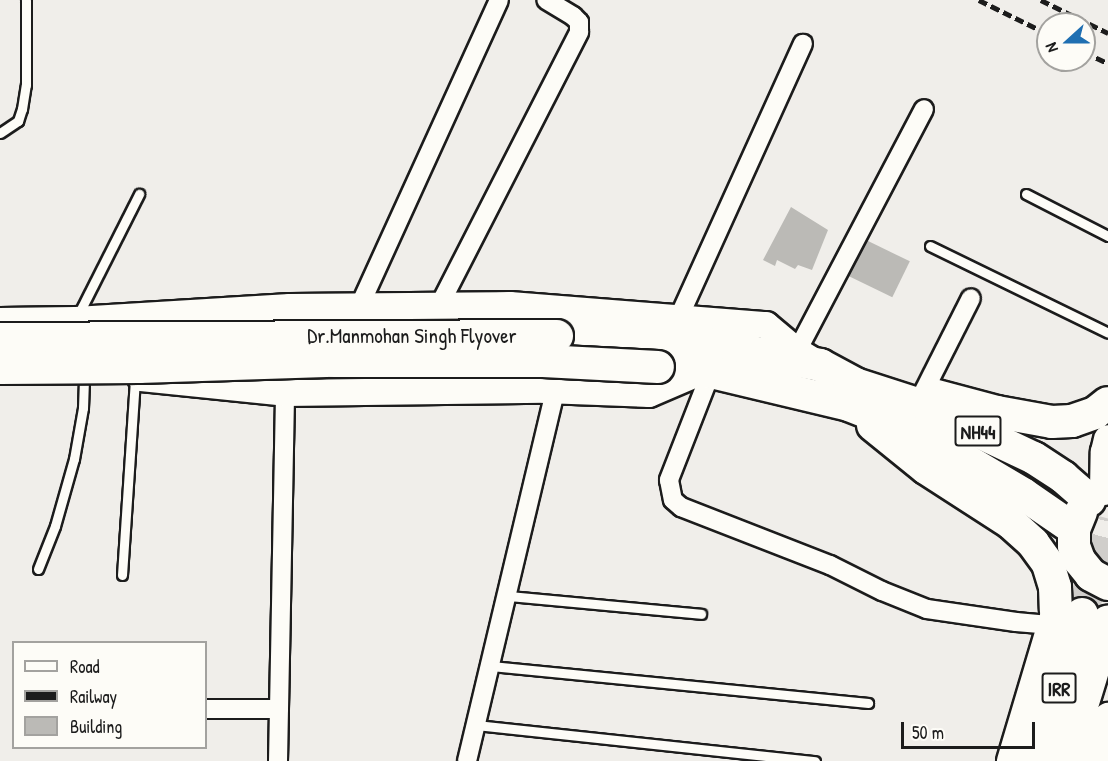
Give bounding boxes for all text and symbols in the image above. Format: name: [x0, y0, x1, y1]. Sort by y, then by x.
north arrow: [1036, 12, 1096, 72]
text: N: [1039, 40, 1063, 56]
street label: Dr.Manmohan Singh Flyover: [307, 323, 517, 349]
road number: NH44: [954, 414, 1002, 448]
legend: [12, 641, 207, 749]
text: Road: [70, 654, 100, 679]
road number: IRR: [1041, 671, 1077, 705]
text: Railway: [70, 684, 117, 709]
scale bar: [904, 710, 1038, 748]
text: Building: [70, 714, 122, 739]
text: 50 m: [912, 720, 944, 745]

